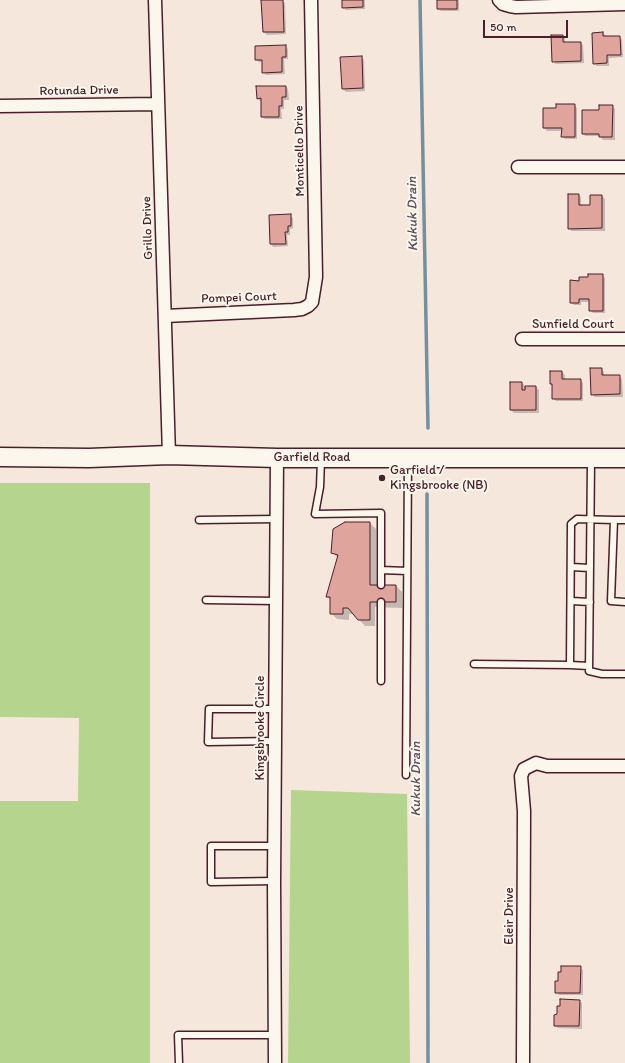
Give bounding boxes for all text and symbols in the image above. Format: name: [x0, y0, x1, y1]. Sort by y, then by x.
scale bar: [485, 12, 570, 38]
text: 50 m: [490, 20, 516, 34]
street label: Rotunda Drive: [39, 83, 119, 99]
street label: Monticello Drive: [291, 105, 309, 197]
water label: Kukuk Drain: [404, 176, 422, 252]
street label: Grillo Drive: [139, 196, 157, 260]
street label: Pompei Court: [201, 289, 277, 307]
street label: Sunfield Court: [532, 317, 614, 333]
street label: Garfield Road: [273, 450, 351, 466]
place label: Garfield / Kingsbrooke (NB): [390, 463, 488, 494]
marker: Garfield / Kingsbrooke (NB): [377, 473, 387, 483]
street label: Kingsbrooke Circle: [253, 676, 269, 780]
water label: Kukuk Drain: [408, 742, 424, 816]
street label: Eleir Drive: [502, 887, 518, 945]

